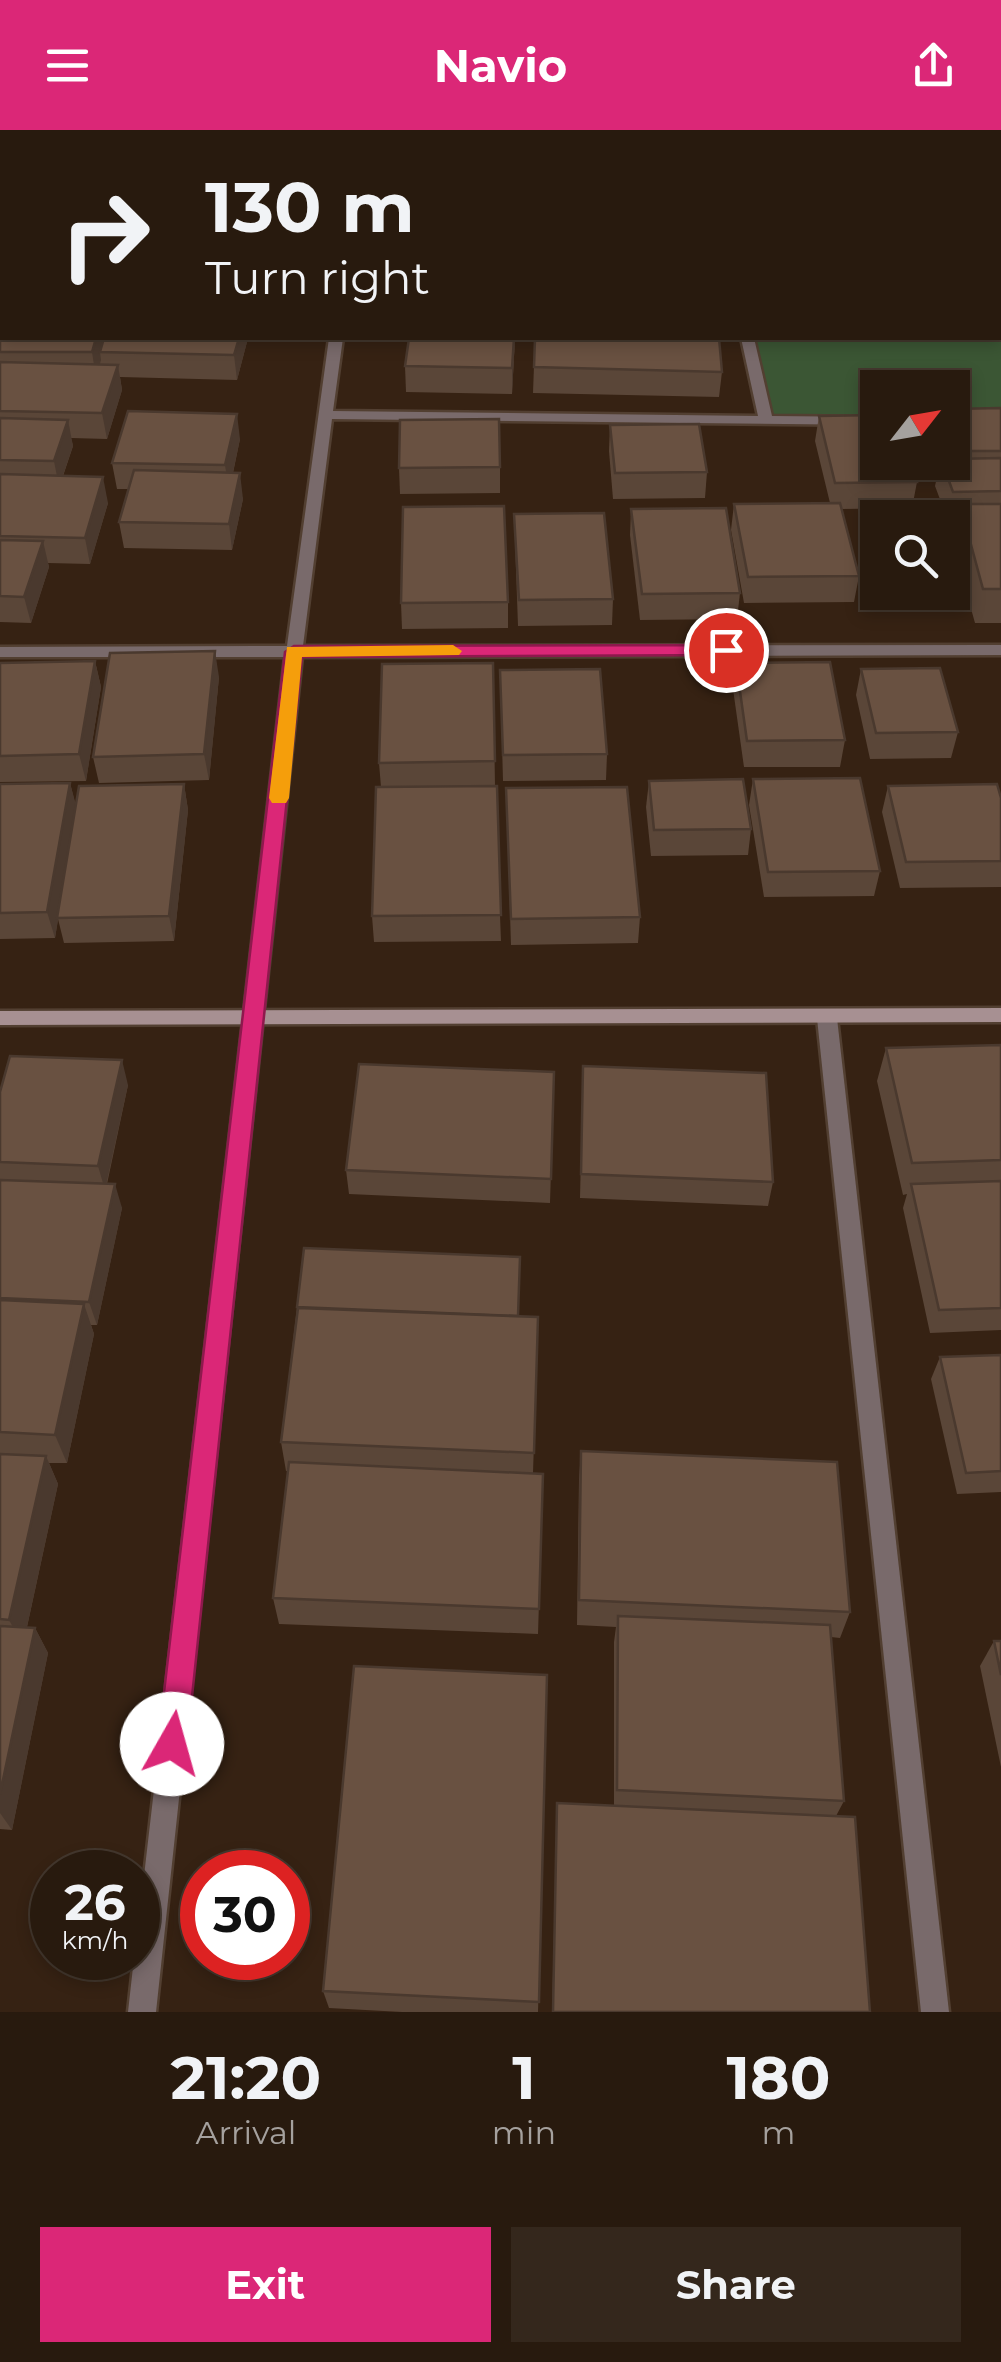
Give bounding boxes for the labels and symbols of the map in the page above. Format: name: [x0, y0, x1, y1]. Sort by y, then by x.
north arrow: [860, 370, 970, 480]
pin: [684, 608, 769, 693]
position arrow: [120, 1692, 224, 1796]
speed limit sign: 30: [180, 1850, 310, 1980]

